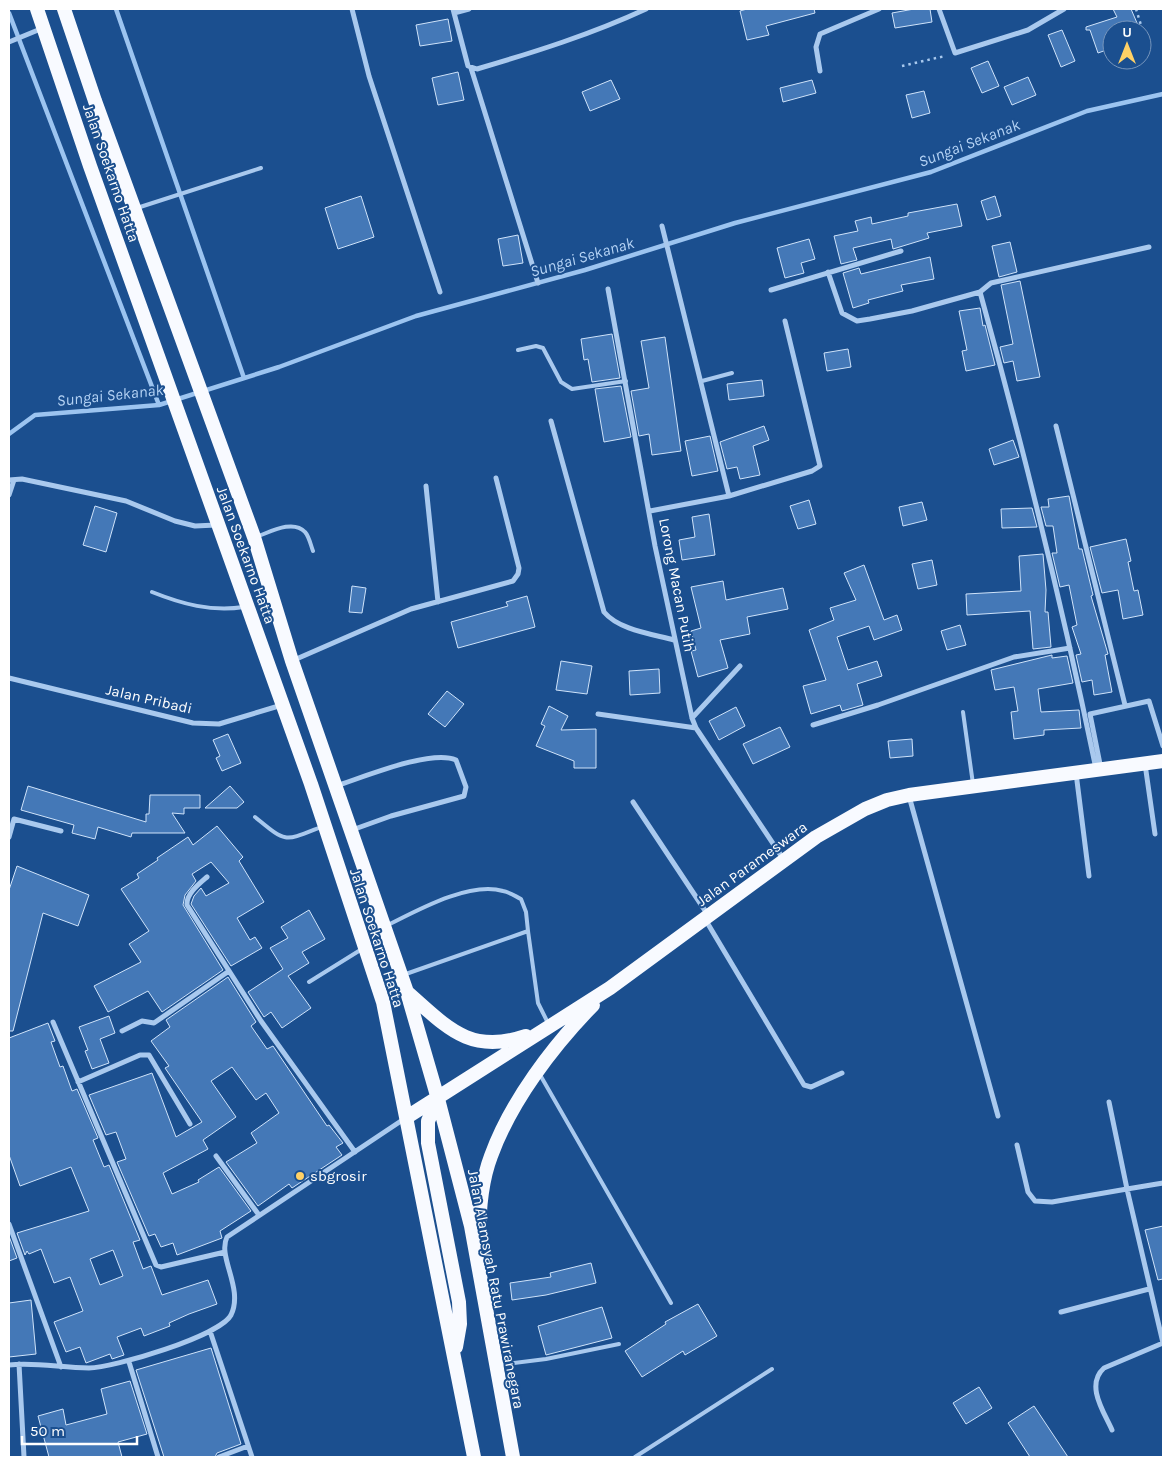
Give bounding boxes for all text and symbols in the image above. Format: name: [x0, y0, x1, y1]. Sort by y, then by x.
north arrow: [1102, 20, 1152, 70]
text: U: [1122, 24, 1132, 41]
street label: Jalan Soekarno Hatta: [79, 101, 143, 245]
water label: Sungai Sekanak: [916, 115, 1023, 171]
water label: Sungai Sekanak: [528, 233, 637, 281]
water label: Sungai Sekanak: [56, 380, 165, 410]
street label: Jalan Soekarno Hatta: [213, 484, 279, 626]
street label: Lorong Macan Putih: [655, 517, 699, 653]
street label: Jalan Pribadi: [104, 680, 194, 718]
street label: Jalan Parameswara: [693, 818, 811, 910]
street label: Jalan Soekarno Hatta: [346, 866, 408, 1010]
place label: sbgrosir: [310, 1167, 367, 1185]
street label: Jalan Alamsyah Ratu Prawiranegara: [464, 1168, 528, 1410]
marker: sbgrosir: [294, 1170, 306, 1182]
scale bar: [22, 1414, 138, 1446]
text: 50 m: [30, 1422, 65, 1440]

